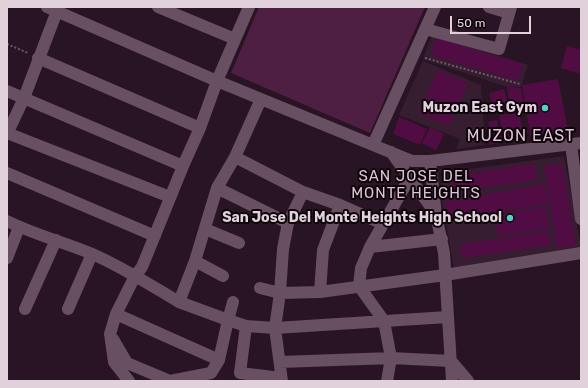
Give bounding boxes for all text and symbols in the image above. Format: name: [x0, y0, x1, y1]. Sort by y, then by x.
scale bar: [452, 8, 533, 34]
text: 50 m: [457, 16, 485, 30]
place label: Muzon East Gym: [423, 100, 537, 116]
marker: Muzon East Gym: [540, 103, 550, 113]
district label: MUZON EAST: [467, 126, 575, 146]
district label: SAN JOSE DEL MONTE HEIGHTS: [351, 168, 481, 203]
place label: San Jose Del Monte Heights High School: [222, 210, 502, 226]
marker: San Jose Del Monte Heights High School: [505, 213, 515, 223]

